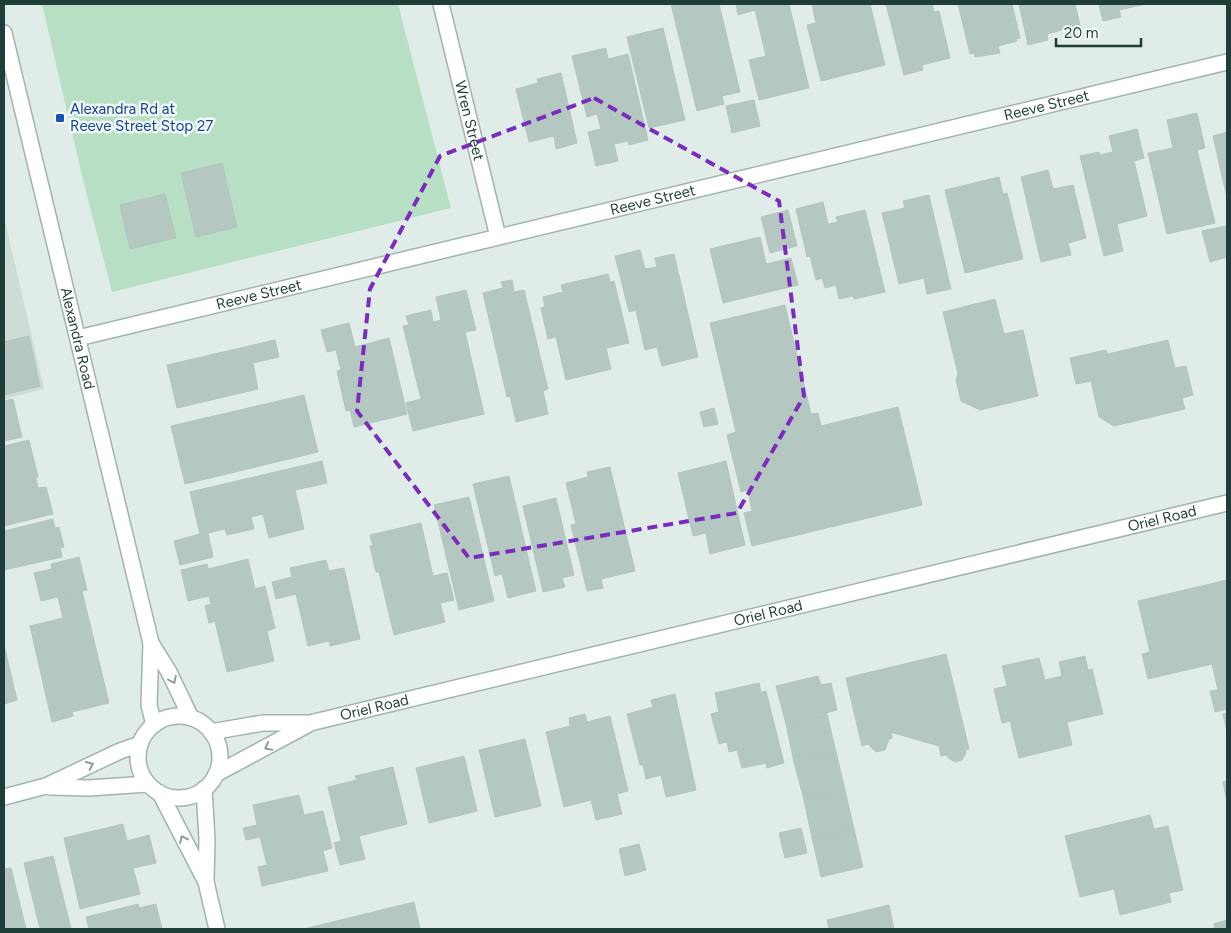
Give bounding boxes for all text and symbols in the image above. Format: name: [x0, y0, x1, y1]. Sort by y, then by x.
scale bar: [1056, 15, 1141, 47]
text: 20 m: [1064, 24, 1098, 42]
street label: Wren Street: [451, 79, 488, 163]
street label: Reeve Street: [1002, 86, 1091, 124]
place label: Alexandra Rd at Reeve Street Stop 27: [70, 100, 213, 135]
marker: Alexandra Rd at Reeve Street Stop 27: [54, 112, 66, 124]
street label: Reeve Street: [608, 181, 697, 219]
street label: Reeve Street: [214, 276, 304, 313]
street label: Alexandra Road: [57, 285, 99, 391]
street label: Oriel Road: [1126, 502, 1198, 535]
street label: Oriel Road: [732, 596, 804, 630]
one-way arrow: [167, 674, 177, 683]
street label: Oriel Road: [338, 691, 411, 724]
one-way arrow: [264, 741, 273, 751]
one-way arrow: [85, 762, 94, 772]
one-way arrow: [178, 835, 189, 844]

